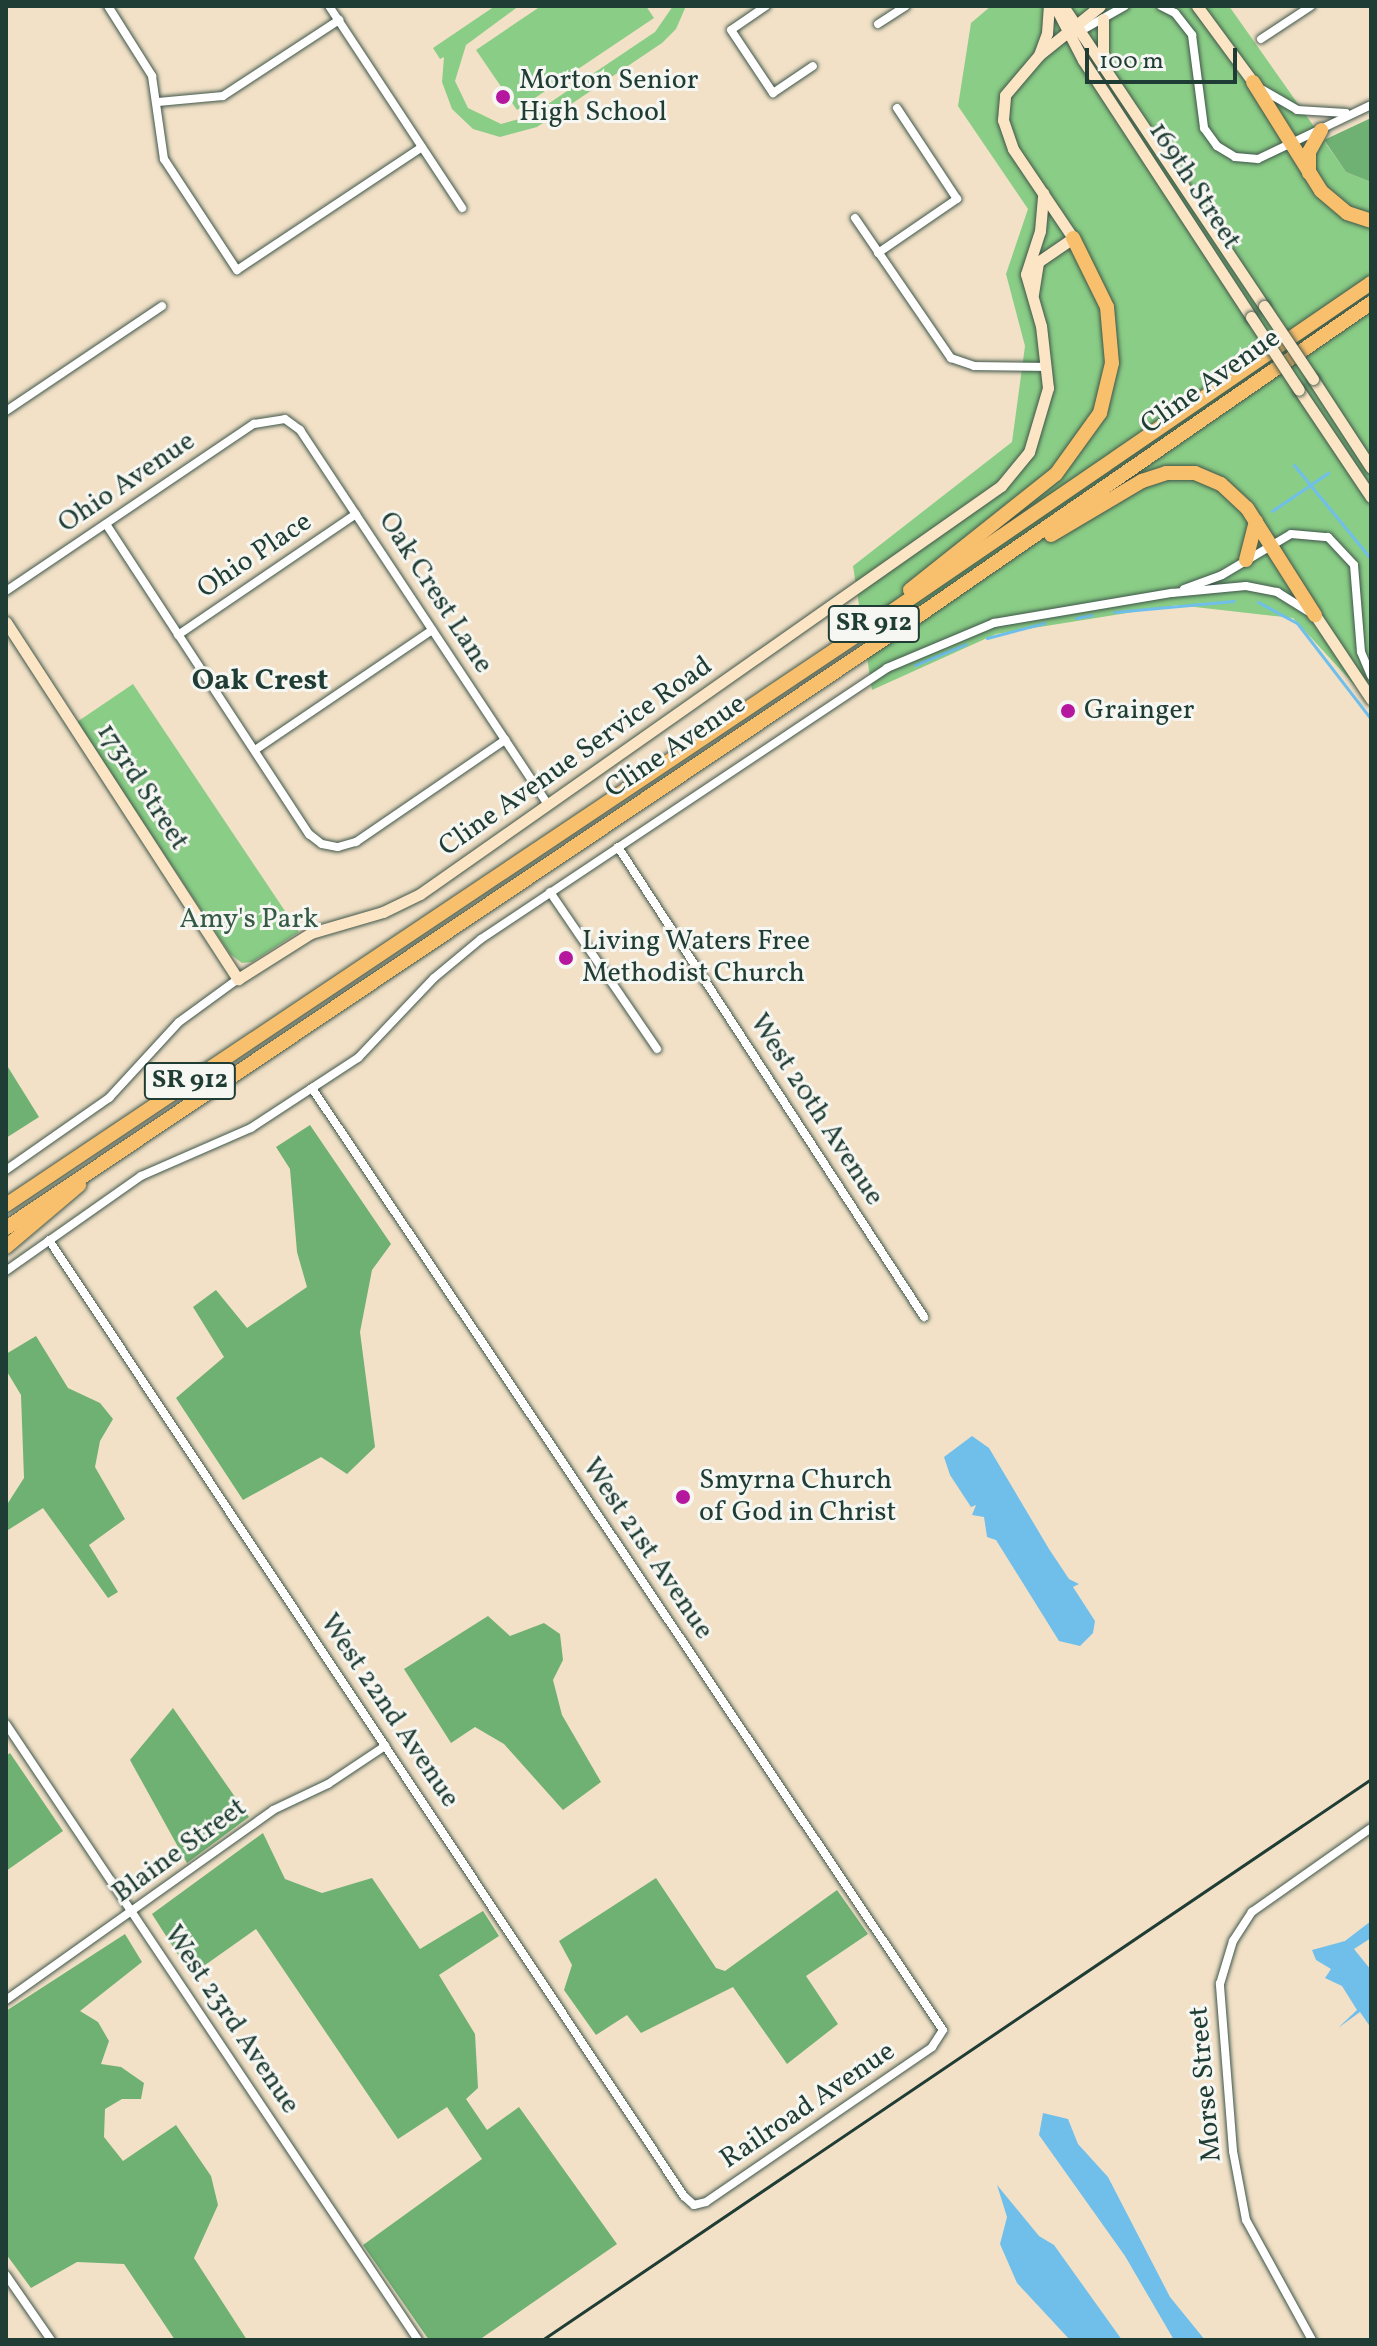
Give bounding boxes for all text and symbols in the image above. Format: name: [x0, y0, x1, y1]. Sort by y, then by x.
scale bar: [1089, 32, 1241, 82]
text: 100 m: [1099, 45, 1164, 79]
place label: Morton Senior High School: [519, 64, 698, 130]
marker: Morton Senior High School: [494, 88, 512, 106]
street label: 169th Street: [1140, 116, 1248, 256]
street label: Cline Avenue: [1135, 322, 1287, 442]
street label: Ohio Avenue: [52, 425, 202, 541]
street label: Ohio Place: [192, 506, 318, 606]
street label: Oak Crest Lane: [370, 506, 500, 680]
road number: SR 912: [826, 602, 922, 646]
street label: Cline Avenue Service Road: [433, 650, 719, 864]
district label: Oak Crest: [192, 663, 328, 699]
street label: Cline Avenue: [599, 688, 753, 806]
place label: Grainger: [1084, 694, 1195, 728]
marker: Grainger: [1059, 702, 1077, 720]
street label: 173rd Street: [89, 717, 195, 857]
park label: Amy's Park: [180, 903, 318, 937]
place label: Living Waters Free Methodist Church: [582, 925, 811, 991]
marker: Living Waters Free Methodist Church: [557, 949, 575, 967]
street label: West 20th Avenue: [742, 1008, 890, 1212]
road number: SR 912: [142, 1059, 238, 1103]
street label: West 21st Avenue: [574, 1452, 720, 1646]
place label: Smyrna Church of God in Christ: [699, 1464, 894, 1530]
marker: Smyrna Church of God in Christ: [674, 1488, 692, 1506]
street label: West 22nd Avenue: [312, 1608, 466, 1814]
street label: Blaine Street: [107, 1791, 253, 1911]
street label: West 23rd Avenue: [156, 1919, 306, 2121]
street label: Morse Street: [1182, 2005, 1230, 2163]
street label: Railroad Avenue: [714, 2035, 902, 2177]

